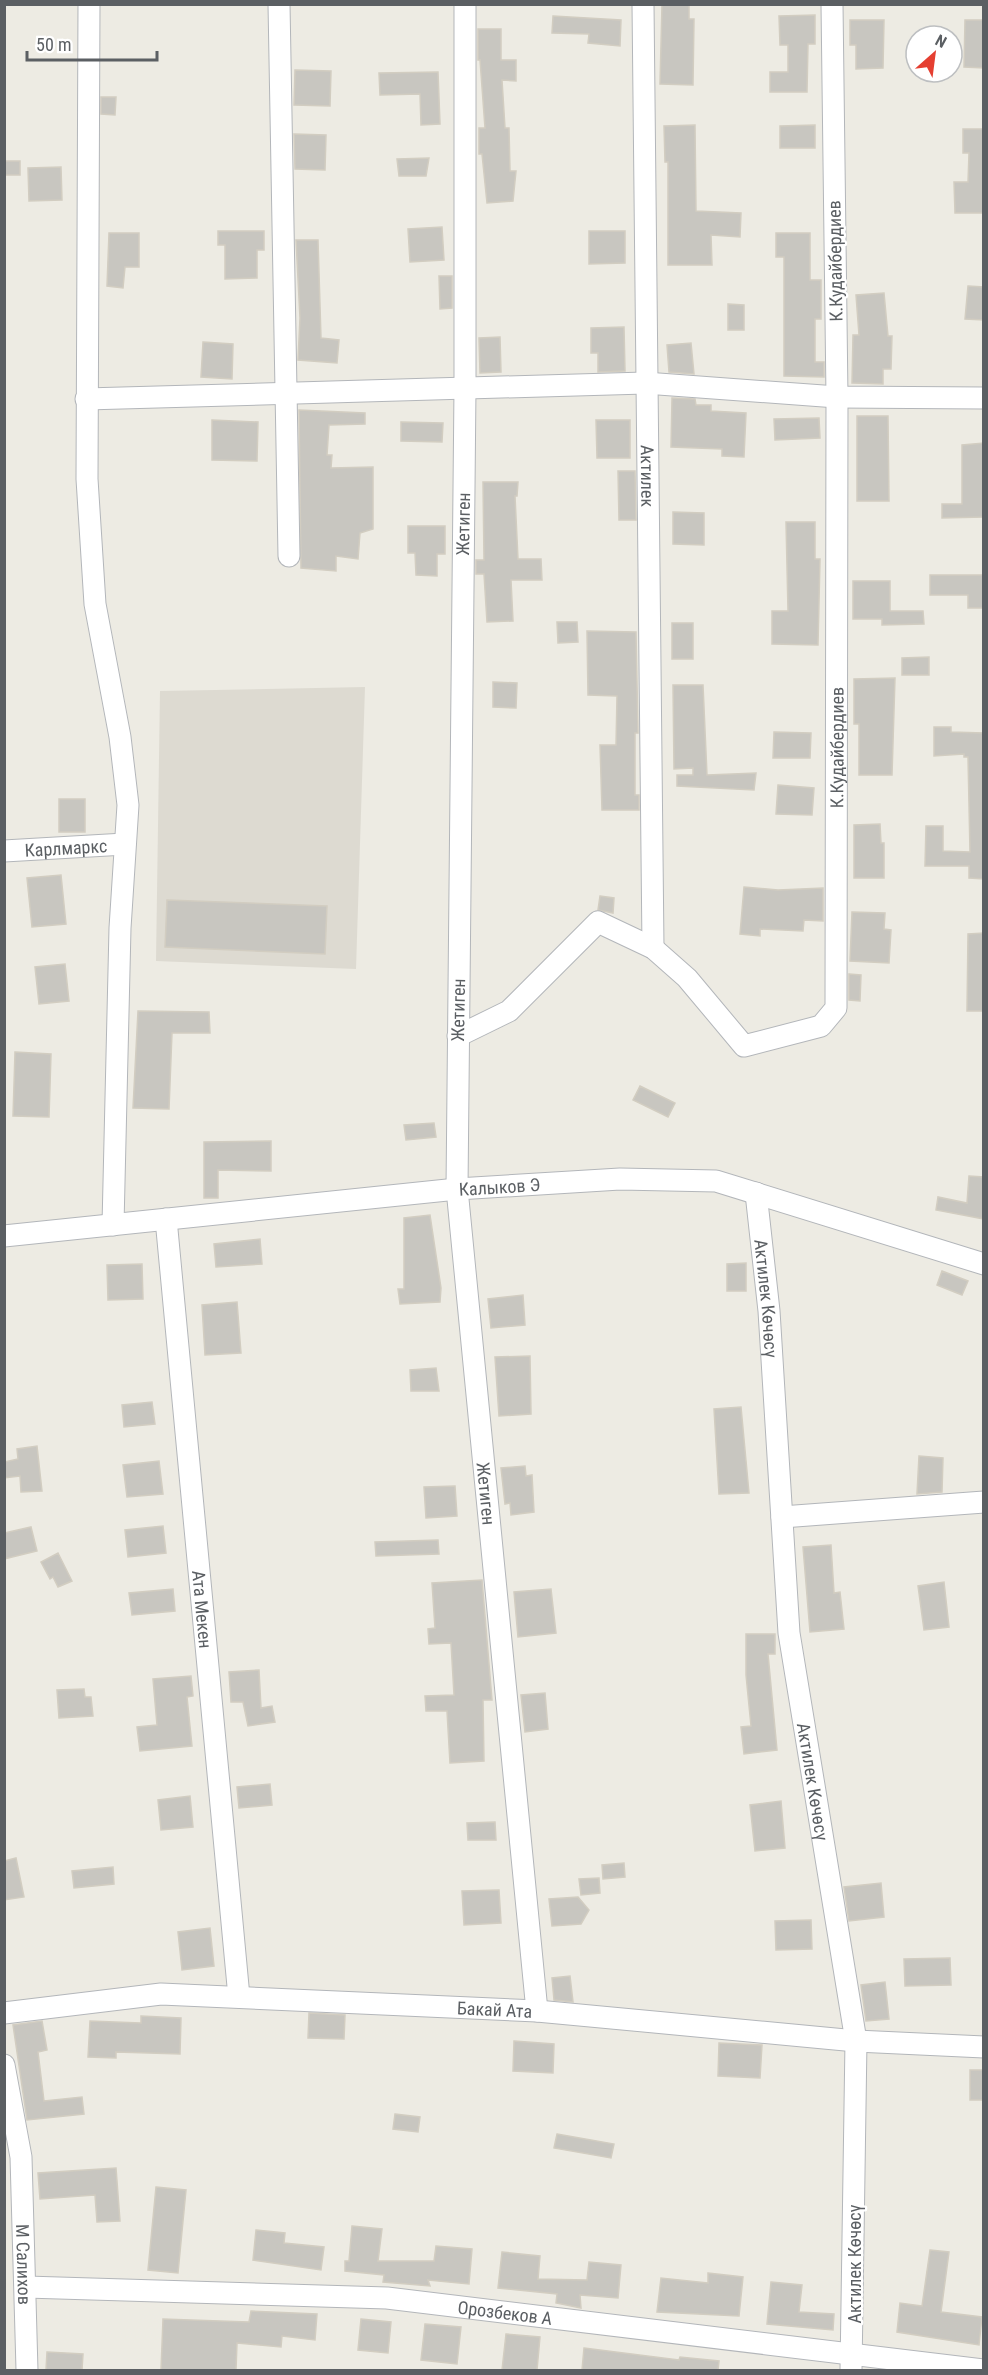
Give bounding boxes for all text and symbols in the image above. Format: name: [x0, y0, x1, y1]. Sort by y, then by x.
scale bar: [27, 24, 158, 62]
north arrow: [904, 24, 964, 84]
text: N: [932, 31, 950, 52]
text: 50 m: [36, 34, 71, 55]
street label: К.Кудайбердиев: [823, 200, 847, 322]
street label: Актилек: [637, 445, 659, 508]
street label: Жетиген: [452, 492, 474, 556]
street label: К.Кудайбердиев: [826, 687, 847, 808]
street label: Карлмаркс: [24, 835, 108, 860]
street label: Жетиген: [447, 978, 469, 1042]
street label: Калыков Э: [458, 1173, 541, 1199]
street label: Актилек Көчөсү: [751, 1238, 782, 1358]
street label: Жетиген: [473, 1461, 500, 1526]
street label: Ата Мекен: [189, 1569, 217, 1649]
street label: Актилек Көчөсү: [793, 1721, 833, 1842]
street label: Бакай Ата: [456, 1997, 533, 2021]
street label: Актилек Көчөсү: [844, 2205, 865, 2323]
street label: М Салихов: [12, 2224, 36, 2305]
street label: Орозбеков А: [457, 2296, 554, 2328]

